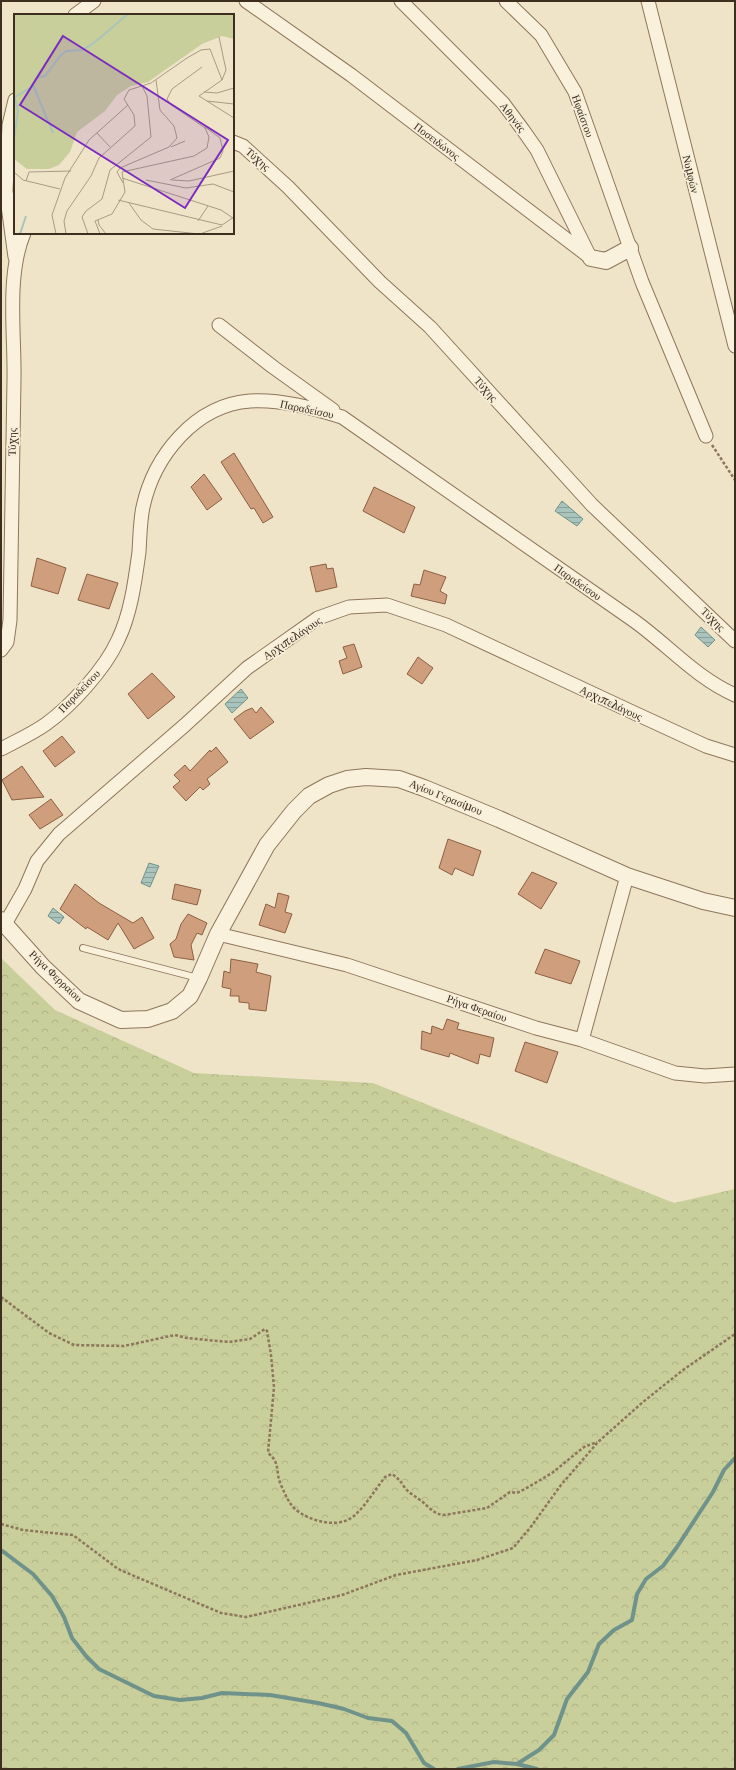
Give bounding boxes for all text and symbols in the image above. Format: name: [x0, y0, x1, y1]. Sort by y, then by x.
inset map: [14, 14, 234, 234]
street label: Ηφαίστου: [569, 93, 597, 140]
street label: Αθηνάς: [497, 99, 529, 135]
street label: Ποσειδώνος: [411, 119, 463, 163]
street label: Τύχης: [243, 144, 274, 174]
street label: Νυμφών: [680, 153, 702, 195]
street label: Τύχης: [471, 374, 501, 405]
street label: Παραδείσου: [279, 396, 336, 422]
street label: Τύχης: [5, 427, 19, 456]
street label: Παραδείσου: [552, 561, 605, 604]
street label: Τύχης: [698, 604, 729, 634]
street label: Αρχιπελάγους: [260, 613, 324, 663]
street label: Παραδείσου: [55, 666, 103, 716]
street label: Αρχιπελάγους: [577, 682, 645, 724]
street label: Αγίου Γερασίμου: [407, 776, 485, 818]
street label: Ρήγα Φερραίου: [27, 947, 86, 1005]
street label: Ρήγα Φεραίου: [445, 991, 510, 1025]

